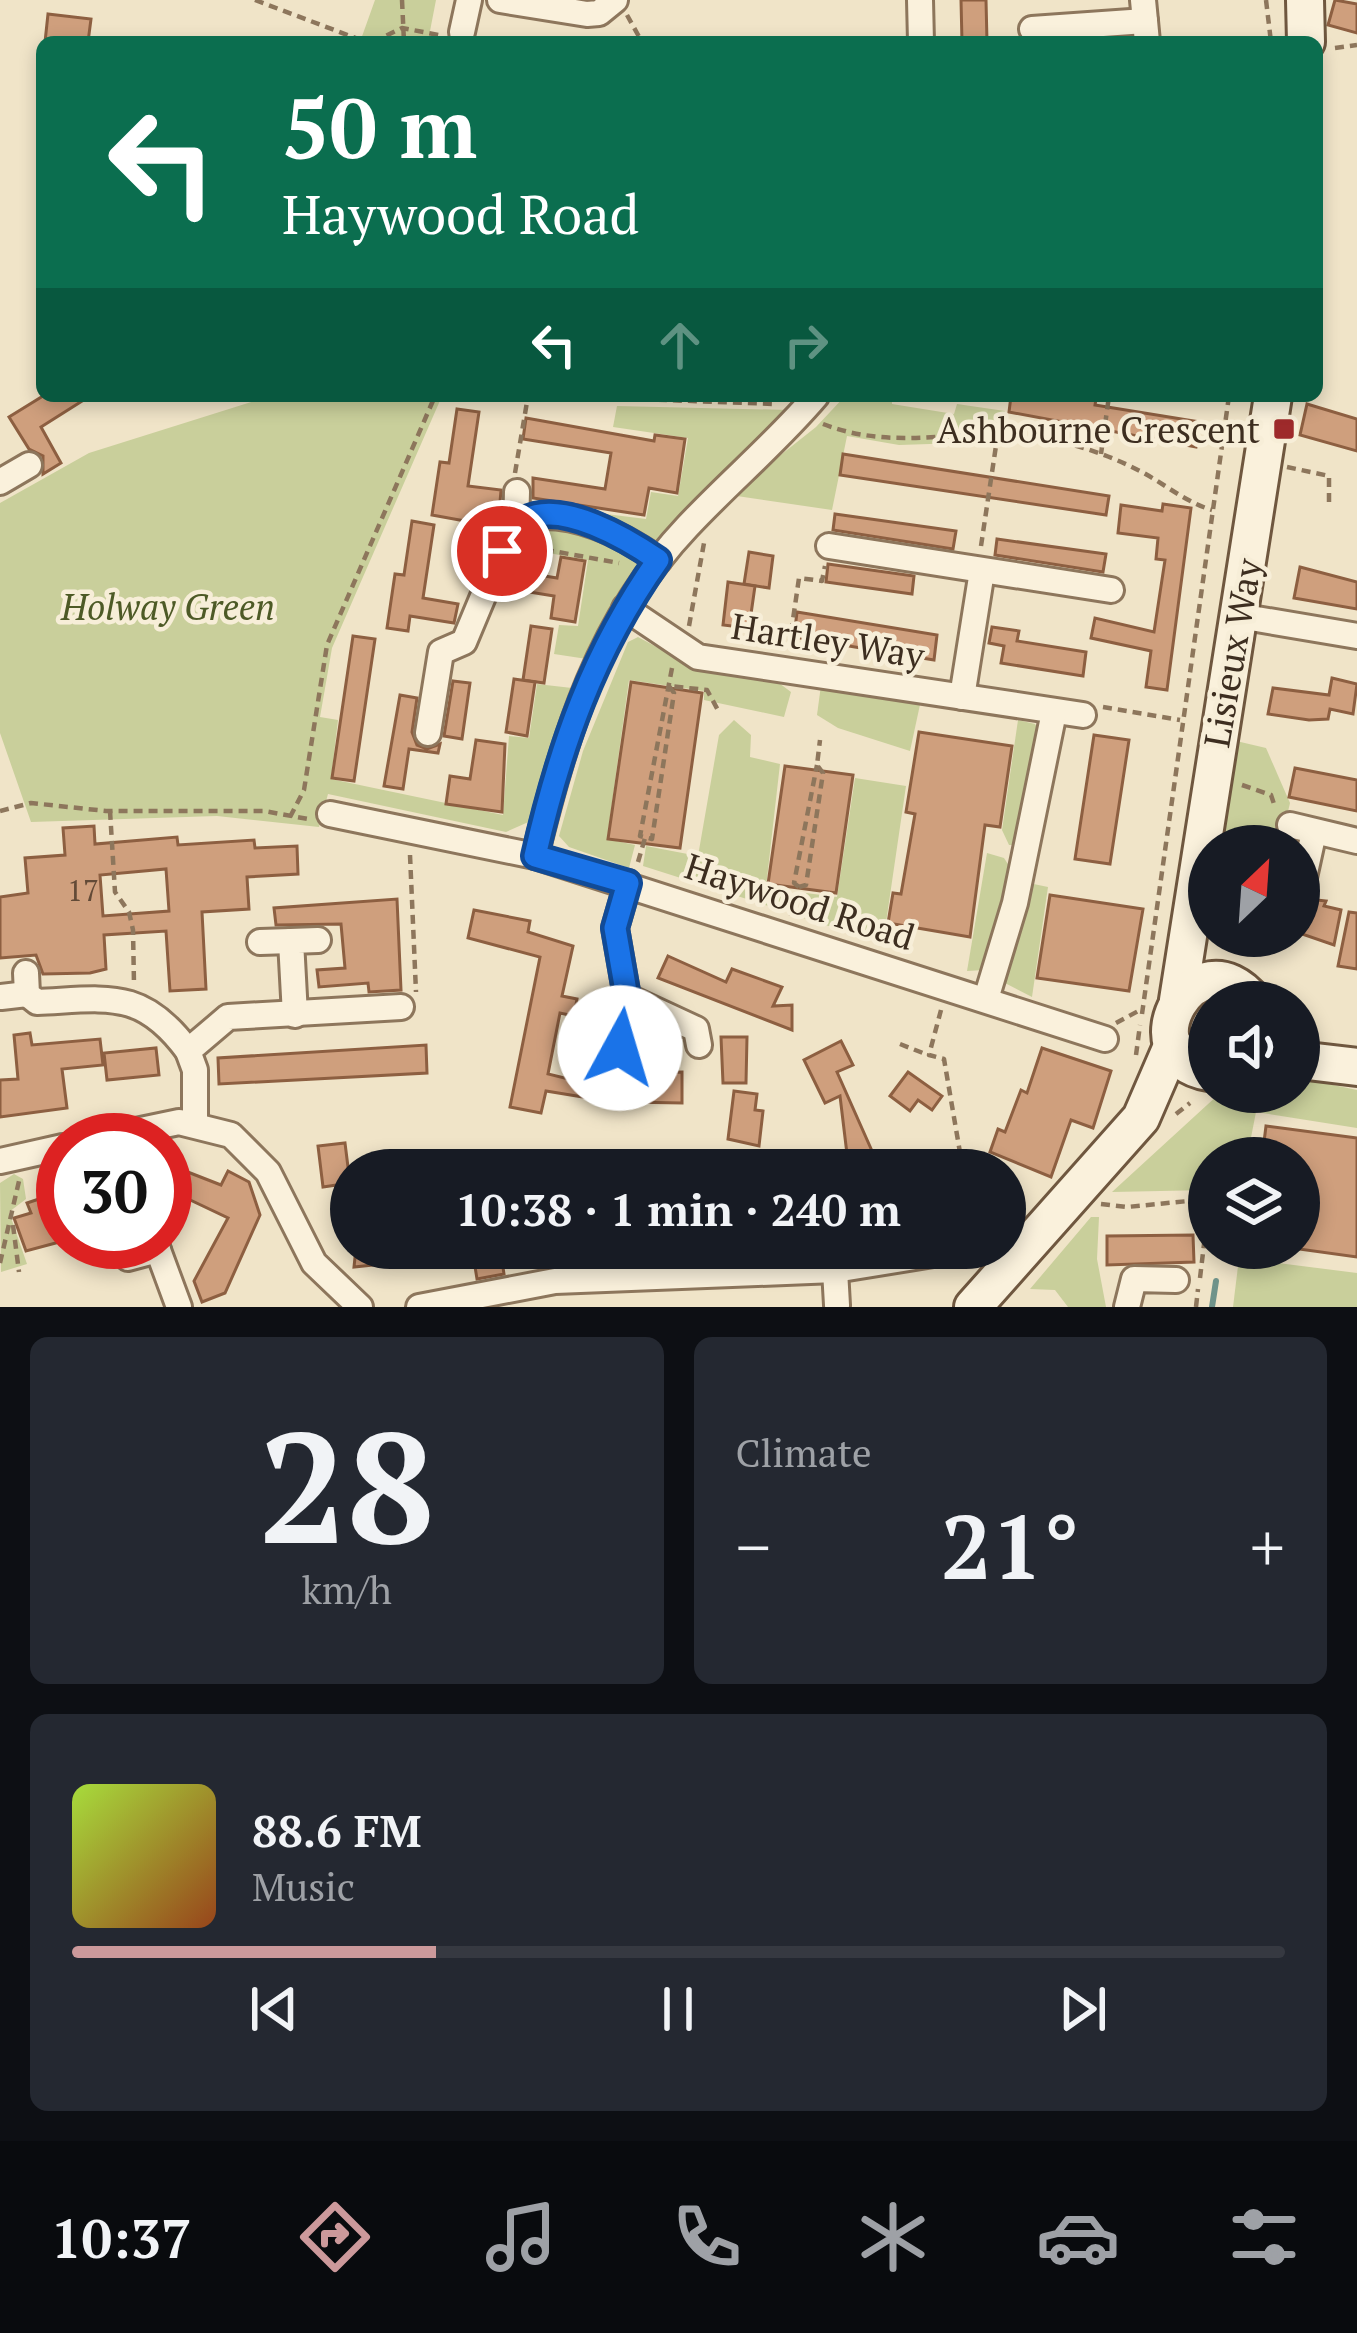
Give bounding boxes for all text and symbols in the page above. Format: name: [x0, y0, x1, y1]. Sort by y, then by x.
text: 50 m: [282, 71, 477, 182]
icon: left: [84, 84, 240, 240]
text: Haywood Road: [282, 178, 639, 249]
icon: left: [521, 312, 587, 378]
icon: ahead: [647, 312, 713, 378]
icon: right: [773, 312, 839, 378]
place label: Ashbourne Crescent: [937, 406, 1260, 453]
marker: Ashbourne Crescent: [1271, 416, 1297, 442]
pin: [451, 500, 553, 602]
icon: arrive: [469, 518, 535, 584]
street label: Lisieux Way: [1192, 554, 1272, 751]
park label: Holway Green: [60, 583, 275, 630]
street label: Hartley Way: [728, 602, 929, 679]
north arrow: [1188, 825, 1320, 957]
map controls: [1188, 825, 1320, 1269]
street label: Haywood Road: [679, 842, 921, 960]
house number: 17: [67, 870, 99, 910]
button: sound: [1188, 981, 1320, 1113]
position arrow: [557, 985, 683, 1111]
speed limit sign: 30: [36, 1113, 192, 1269]
button: layers: [1188, 1137, 1320, 1269]
text: 10:38 · 1 min · 240 m: [455, 1179, 901, 1239]
text: 28: [259, 1381, 435, 1588]
text: Climate: [736, 1426, 872, 1478]
text: 21°: [941, 1485, 1080, 1605]
text: −: [736, 1502, 771, 1590]
text: +: [1250, 1502, 1285, 1590]
text: km/h: [302, 1563, 392, 1615]
text: 88.6 FM: [252, 1800, 421, 1860]
text: Music: [252, 1860, 355, 1912]
icon: previous: [241, 1976, 307, 2042]
icon: pause: [645, 1976, 711, 2042]
icon: next: [1050, 1976, 1116, 2042]
icon: directions: [293, 2195, 377, 2279]
icon: music: [479, 2195, 563, 2279]
icon: phone: [665, 2195, 749, 2279]
icon: climate: [851, 2195, 935, 2279]
icon: car: [1036, 2195, 1120, 2279]
icon: filters: [1222, 2195, 1306, 2279]
text: 10:37: [51, 2202, 191, 2273]

